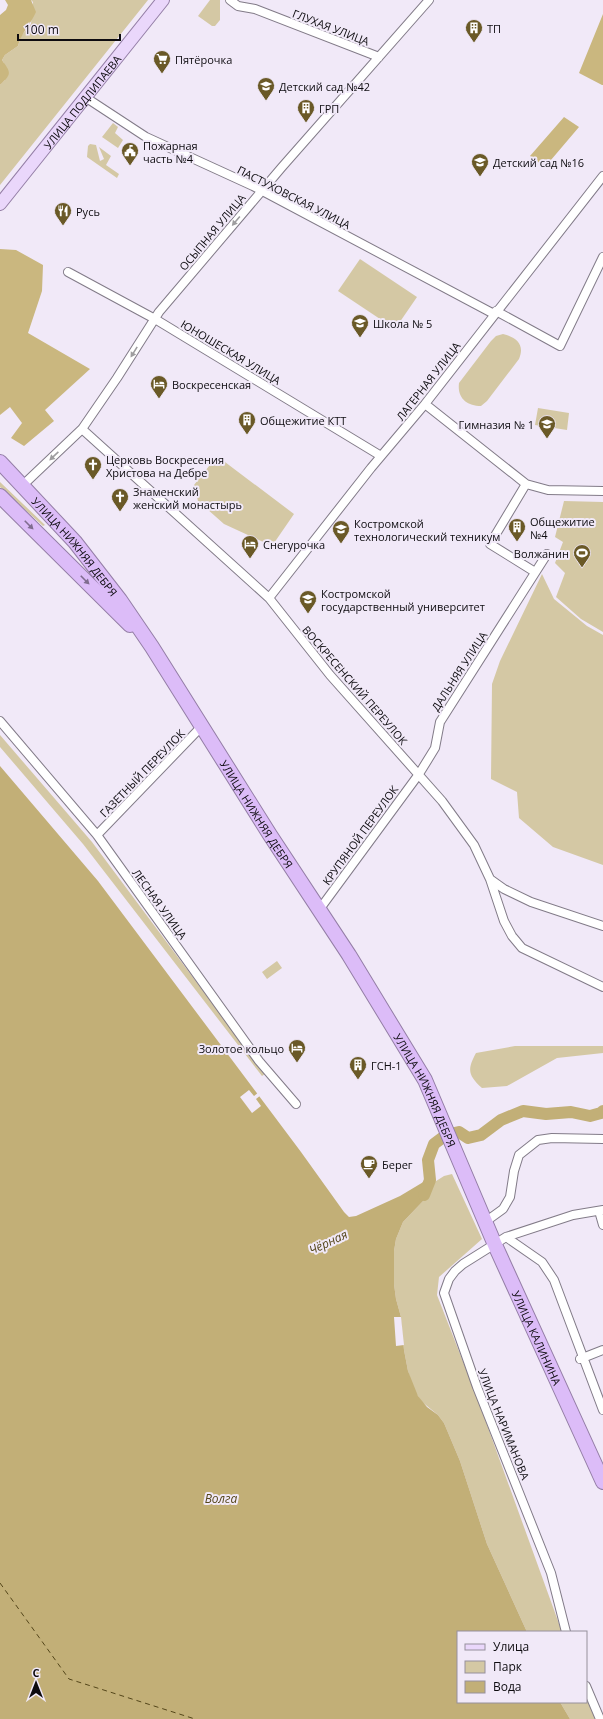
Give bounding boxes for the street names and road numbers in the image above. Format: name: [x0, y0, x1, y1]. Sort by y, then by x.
street label: ГЛУХАЯ УЛИЦА: [290, 5, 372, 49]
street label: УЛИЦА ПОДЛИПАЕВА: [40, 52, 124, 152]
street label: ПАСТУХОВСКАЯ УЛИЦА: [235, 162, 353, 232]
street label: ОСЫПНАЯ УЛИЦА: [176, 191, 249, 273]
street label: ЮНОШЕСКАЯ УЛИЦА: [178, 316, 284, 388]
street label: ЛАГЕРНАЯ УЛИЦА: [393, 339, 463, 423]
street label: УЛИЦА НИЖНЯЯ ДЕБРЯ: [29, 494, 121, 599]
street label: ВОСКРЕСЕНСКИЙ ПЕРЕУЛОК: [299, 622, 411, 748]
street label: ДАЛЬНЯЯ УЛИЦА: [428, 628, 490, 714]
street label: ГАЗЕТНЫЙ ПЕРЕУЛОК: [96, 726, 188, 820]
street label: УЛИЦА НИЖНЯЯ ДЕБРЯ: [217, 757, 297, 871]
street label: КРУПЯНОЙ ПЕРЕУЛОК: [319, 782, 401, 888]
street label: ЛЕСНАЯ УЛИЦА: [129, 866, 191, 942]
street label: УЛИЦА НИЖНЯЯ ДЕБРЯ: [391, 1030, 460, 1149]
street label: УЛИЦА КАЛИНИНА: [509, 1288, 565, 1387]
street label: УЛИЦА НАРИМАНОВА: [475, 1366, 533, 1482]

